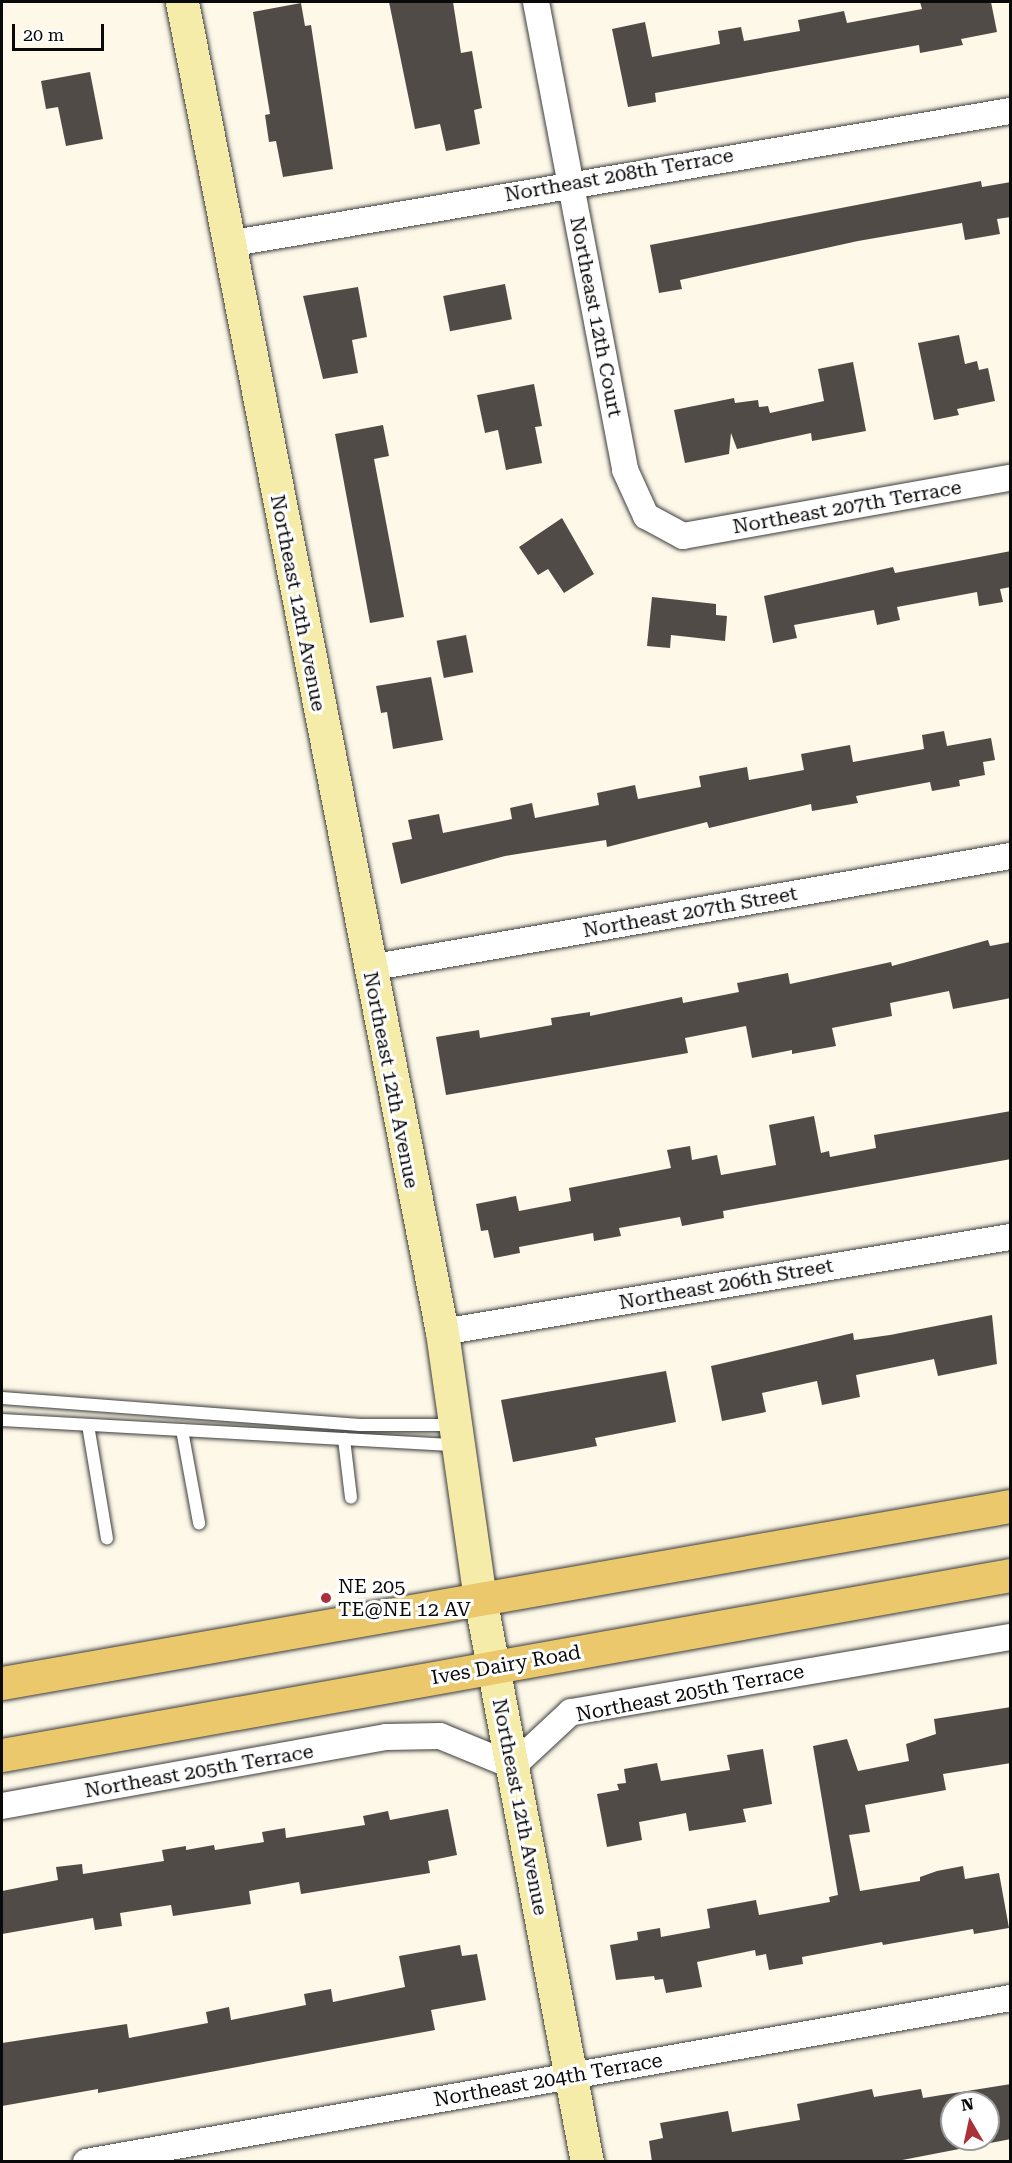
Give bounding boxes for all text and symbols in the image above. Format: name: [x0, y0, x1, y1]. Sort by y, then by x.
scale bar: [15, 12, 106, 50]
text: 20 m: [23, 24, 64, 45]
street label: Northeast 208th Terrace: [503, 143, 735, 207]
street label: Northeast 12th Court: [565, 215, 627, 419]
street label: Northeast 207th Terrace: [731, 475, 963, 539]
street label: Northeast 12th Avenue: [265, 493, 331, 713]
street label: Northeast 207th Street: [581, 881, 799, 943]
street label: Northeast 12th Avenue: [358, 970, 424, 1190]
street label: Northeast 206th Street: [617, 1253, 835, 1315]
place label: NE 205 TE@NE 12 AV: [338, 1574, 471, 1621]
marker: NE 205 TE@NE 12 AV: [319, 1591, 333, 1605]
street label: Ives Dairy Road: [429, 1640, 583, 1690]
street label: Northeast 205th Terrace: [574, 1659, 806, 1727]
street label: Northeast 12th Avenue: [487, 1697, 553, 1917]
street label: Northeast 205th Terrace: [83, 1739, 315, 1803]
street label: Northeast 204th Terrace: [432, 2048, 664, 2112]
north arrow: [940, 2091, 1000, 2151]
text: N: [960, 2094, 975, 2115]

